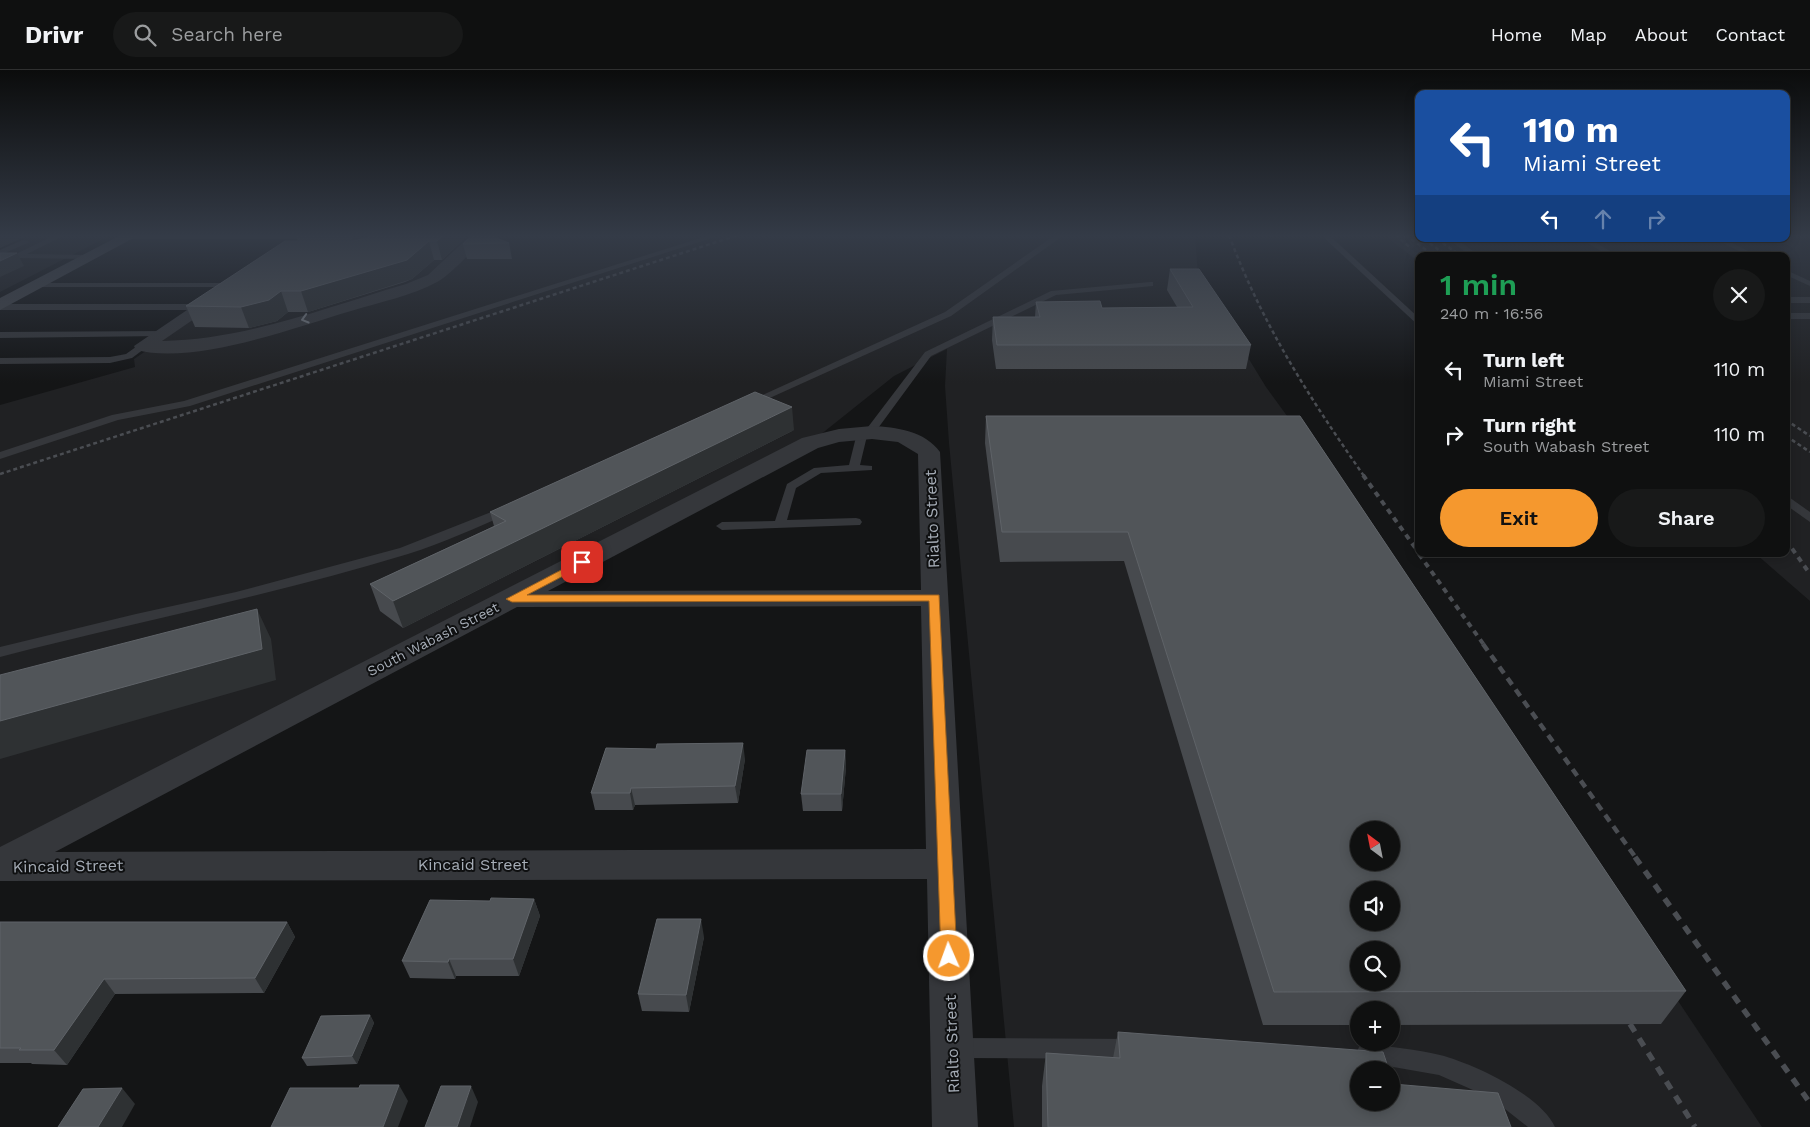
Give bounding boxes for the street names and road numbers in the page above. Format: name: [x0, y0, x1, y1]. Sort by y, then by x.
street label: Rialto Street: [921, 469, 943, 568]
street label: South Wabash Street: [365, 599, 502, 679]
street label: Kincaid Street: [418, 855, 529, 874]
street label: Kincaid Street: [13, 856, 124, 876]
street label: Rialto Street: [941, 994, 963, 1093]

